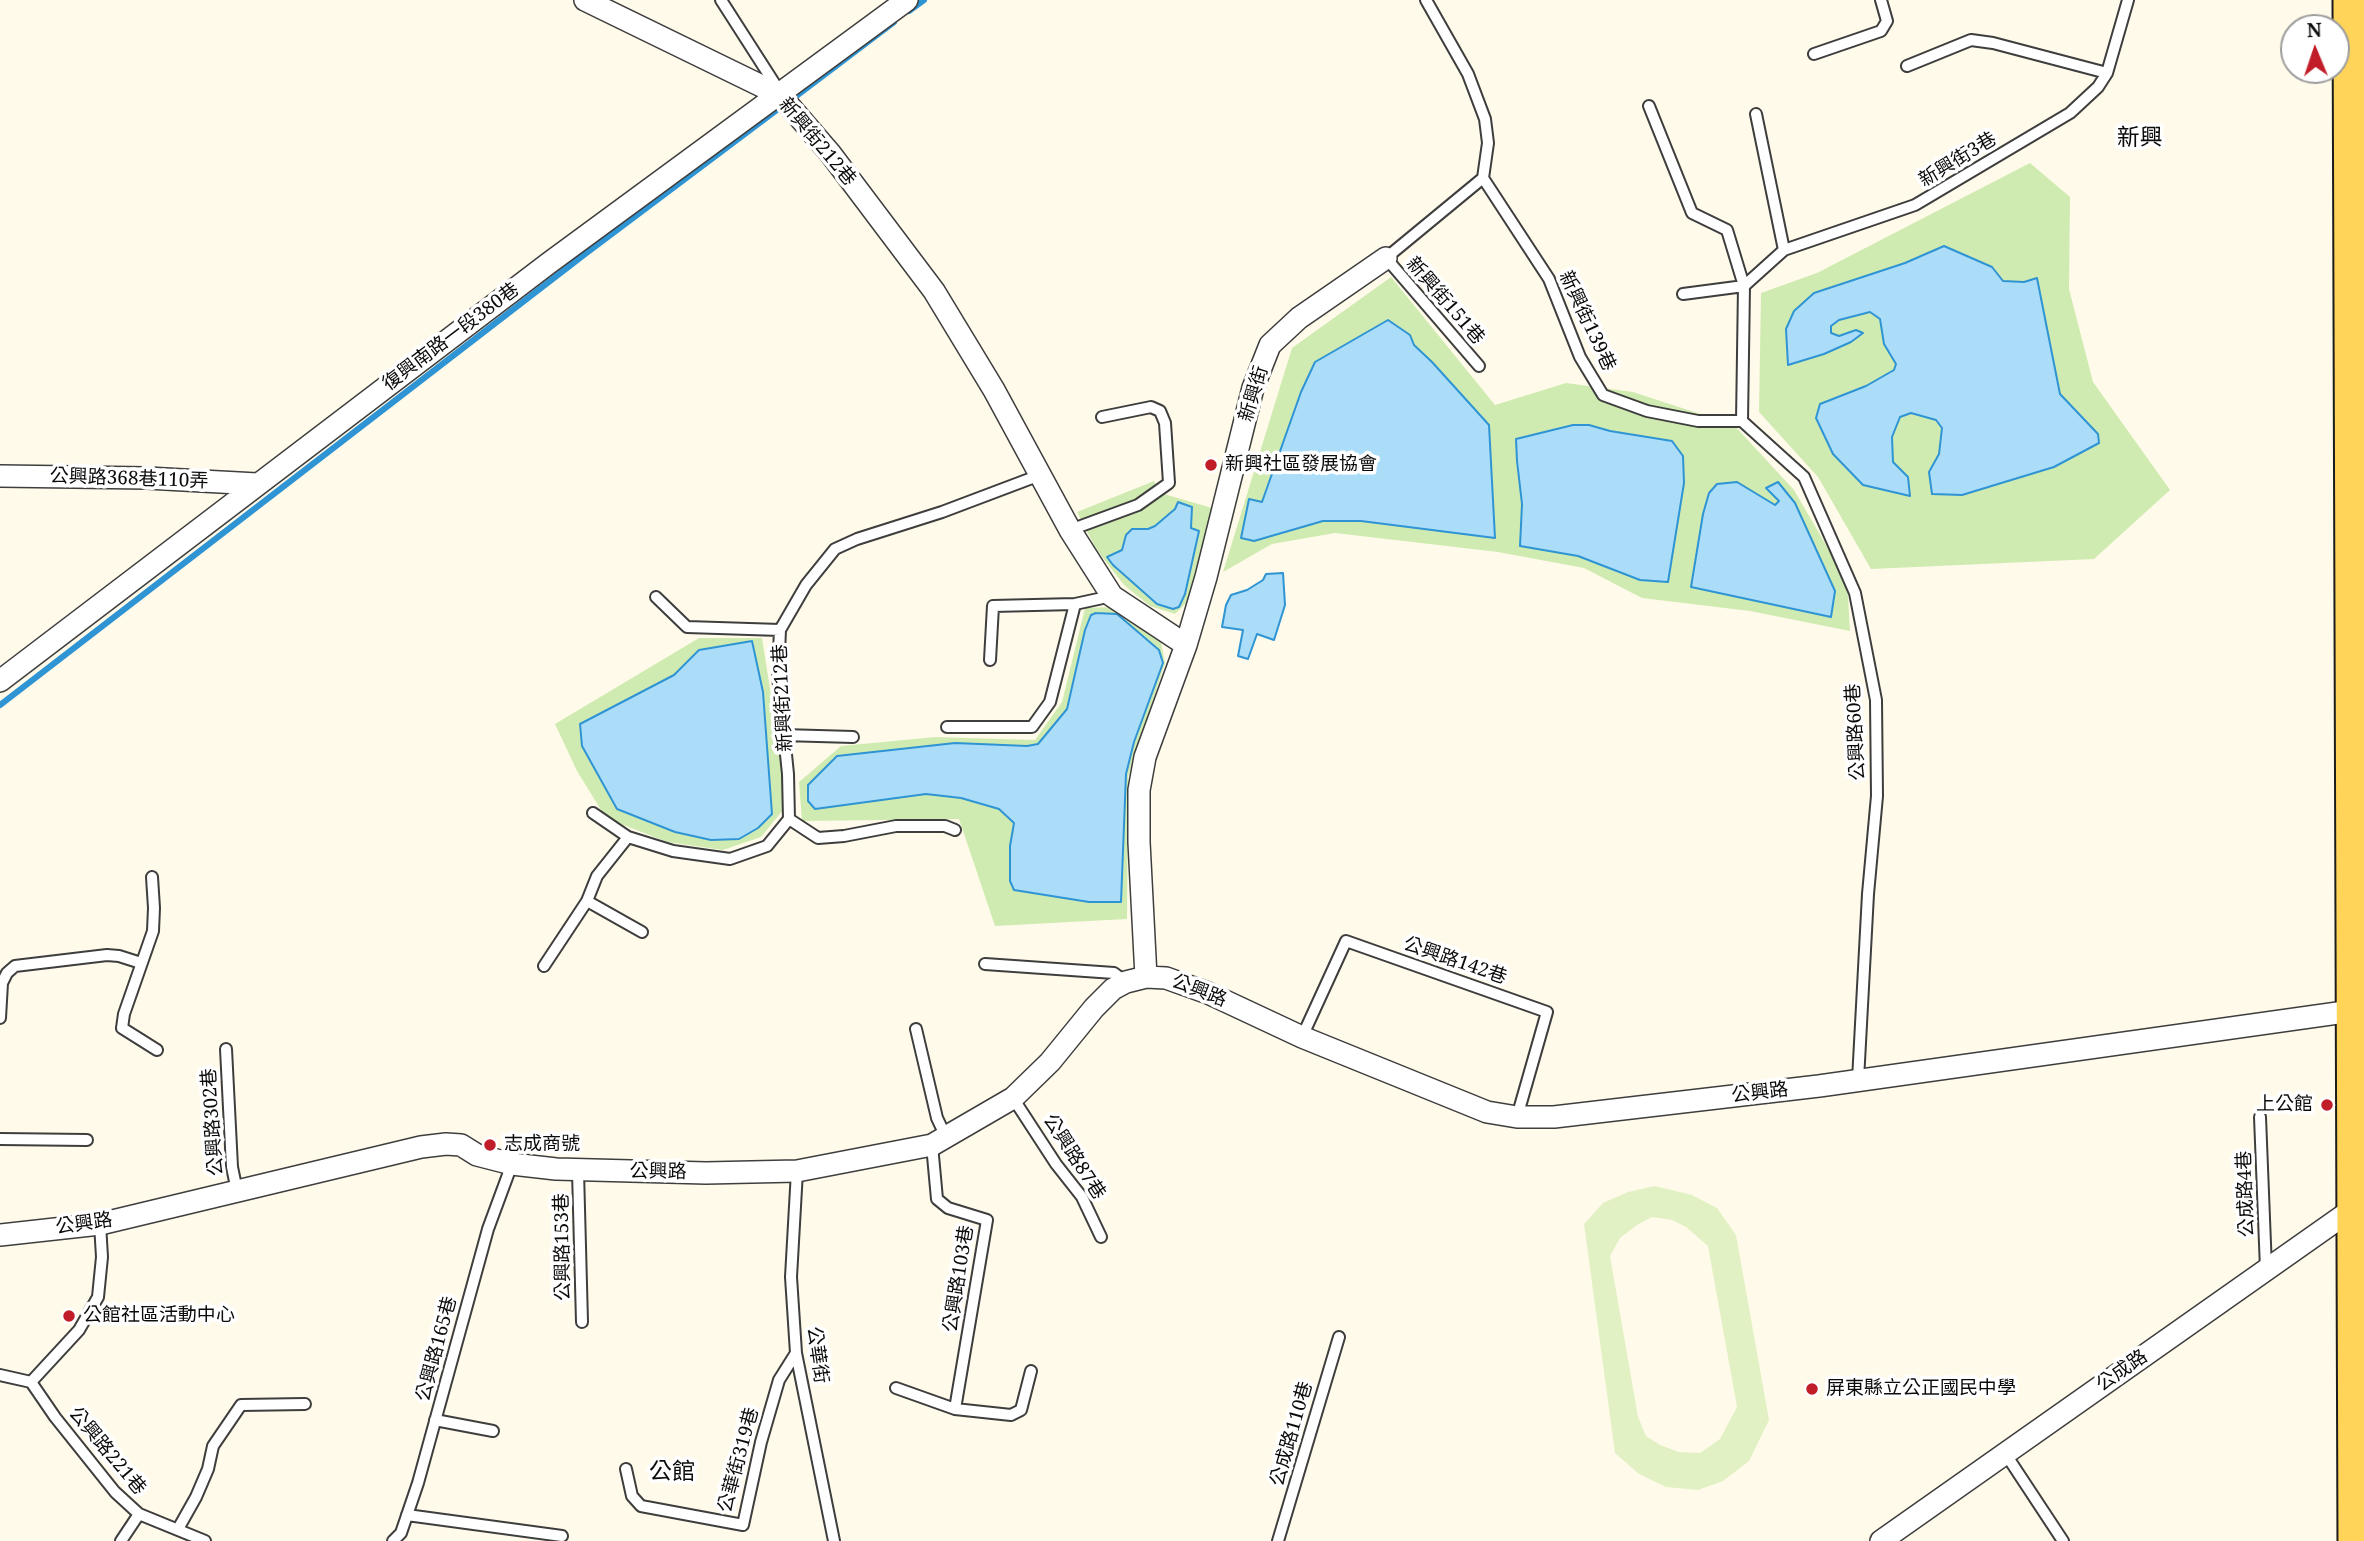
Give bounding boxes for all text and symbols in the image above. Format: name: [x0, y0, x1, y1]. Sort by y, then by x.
north arrow: [2280, 14, 2350, 84]
text: N: [2306, 17, 2322, 43]
street label: 新興街212巷: [774, 93, 860, 191]
district label: 新興: [2117, 124, 2163, 152]
street label: 新興街3巷: [1915, 128, 2001, 192]
street label: 新興街151巷: [1401, 253, 1489, 349]
street label: 新興街139巷: [1554, 267, 1620, 375]
street label: 復興南路一段380巷: [378, 278, 524, 396]
street label: 新興街: [1235, 363, 1273, 425]
place label: 新興社區發展協會: [1225, 454, 1377, 476]
marker: 新興社區發展協會: [1203, 457, 1219, 473]
street label: 公興路368巷110弄: [49, 465, 209, 493]
street label: 新興街212巷: [769, 644, 797, 752]
street label: 公興路60巷: [1842, 683, 1870, 781]
street label: 公興路142巷: [1400, 933, 1510, 989]
street label: 公興路: [1168, 970, 1230, 1012]
street label: 公興路302巷: [198, 1067, 228, 1177]
street label: 公興路: [1730, 1078, 1790, 1108]
place label: 上公館: [2256, 1094, 2313, 1116]
marker: 上公館: [2319, 1097, 2335, 1113]
street label: 公興路87巷: [1038, 1110, 1110, 1204]
place label: 志成商號: [504, 1134, 580, 1156]
marker: 志成商號: [482, 1137, 498, 1153]
street label: 公成路4巷: [2233, 1150, 2259, 1238]
street label: 公興路: [629, 1160, 687, 1184]
street label: 公興路153巷: [551, 1193, 575, 1301]
street label: 公興路: [54, 1209, 114, 1239]
street label: 公興路103巷: [939, 1224, 979, 1334]
street label: 公興路165巷: [412, 1294, 462, 1404]
place label: 公館社區活動中心: [83, 1305, 235, 1327]
marker: 公館社區活動中心: [61, 1308, 77, 1324]
street label: 公華街: [802, 1325, 832, 1385]
street label: 公成路: [2092, 1345, 2152, 1397]
place label: 屏東縣立公正國民中學: [1826, 1378, 2016, 1400]
street label: 公成路110巷: [1266, 1379, 1318, 1489]
marker: 屏東縣立公正國民中學: [1804, 1381, 1820, 1397]
street label: 公興路221巷: [64, 1402, 150, 1500]
street label: 公華街319巷: [714, 1405, 764, 1515]
district label: 公館: [649, 1458, 695, 1486]

